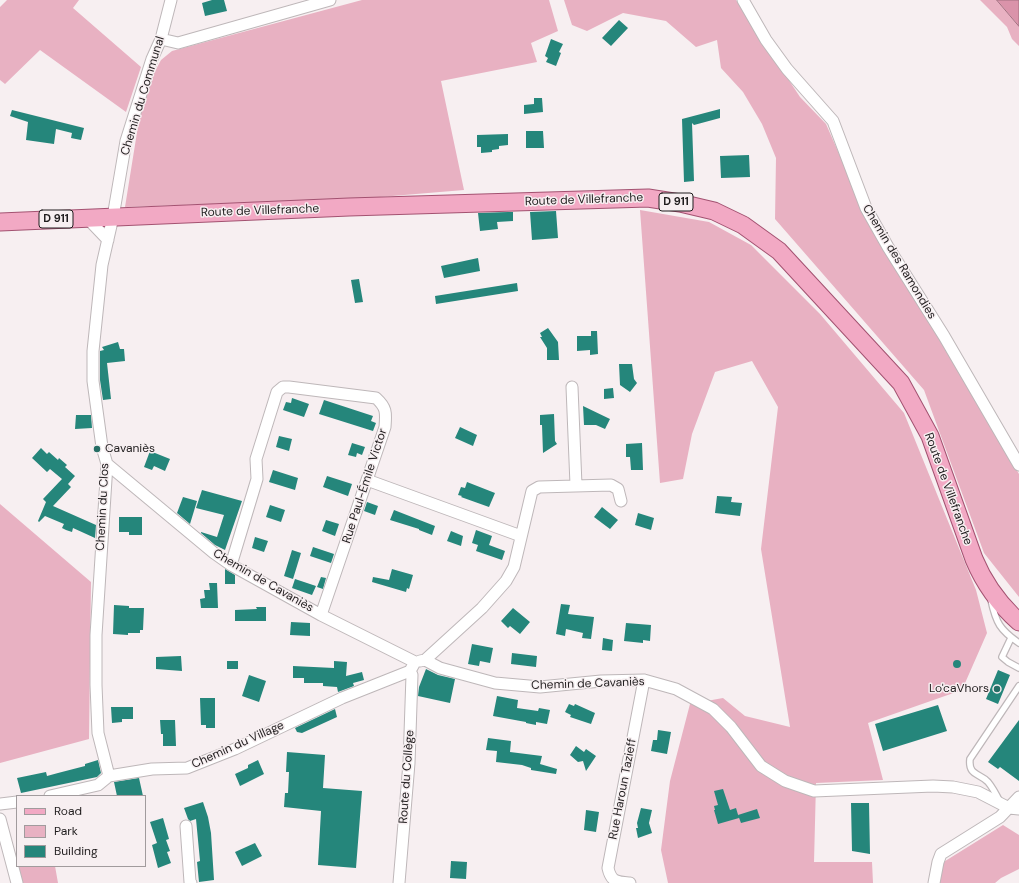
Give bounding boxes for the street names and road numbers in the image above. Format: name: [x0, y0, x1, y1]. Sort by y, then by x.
street label: Chemin du Communal: [118, 35, 168, 157]
street label: Route de Villefranche: [525, 191, 643, 209]
road number: D 911: [659, 193, 693, 211]
street label: Route de Villefranche: [201, 202, 319, 220]
street label: Chemin des Ramondies: [859, 202, 939, 322]
road number: D 911: [39, 210, 73, 228]
street label: Rue Paul-Émile Victor: [340, 427, 390, 545]
street label: Route de Villefranche: [921, 431, 975, 547]
street label: Chemin du Clos: [94, 463, 112, 551]
street label: Chemin de Cavaniès: [210, 546, 316, 616]
street label: Chemin de Cavaniès: [531, 675, 645, 693]
street label: Chemin du Village: [190, 718, 286, 772]
street label: Route du Collège: [397, 730, 417, 824]
street label: Rue Haroun Tazieff: [606, 737, 640, 841]

